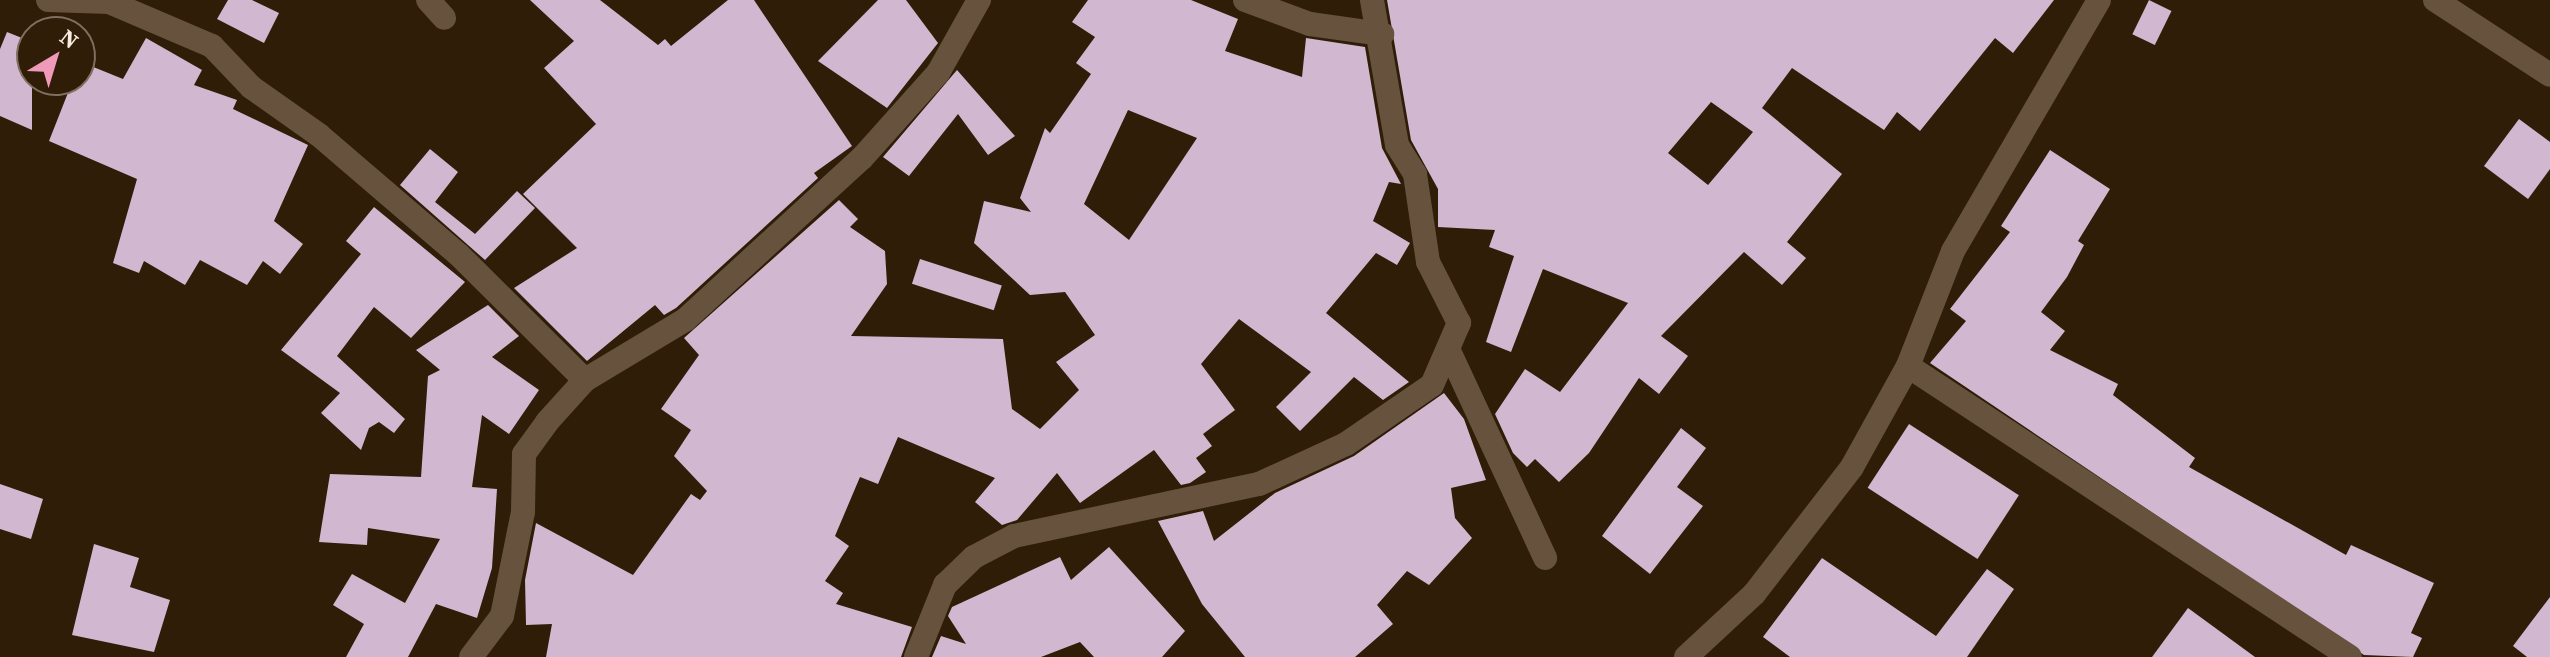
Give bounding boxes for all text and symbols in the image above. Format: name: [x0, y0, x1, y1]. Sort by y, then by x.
north arrow: [16, 16, 96, 96]
text: N: [54, 22, 85, 55]

